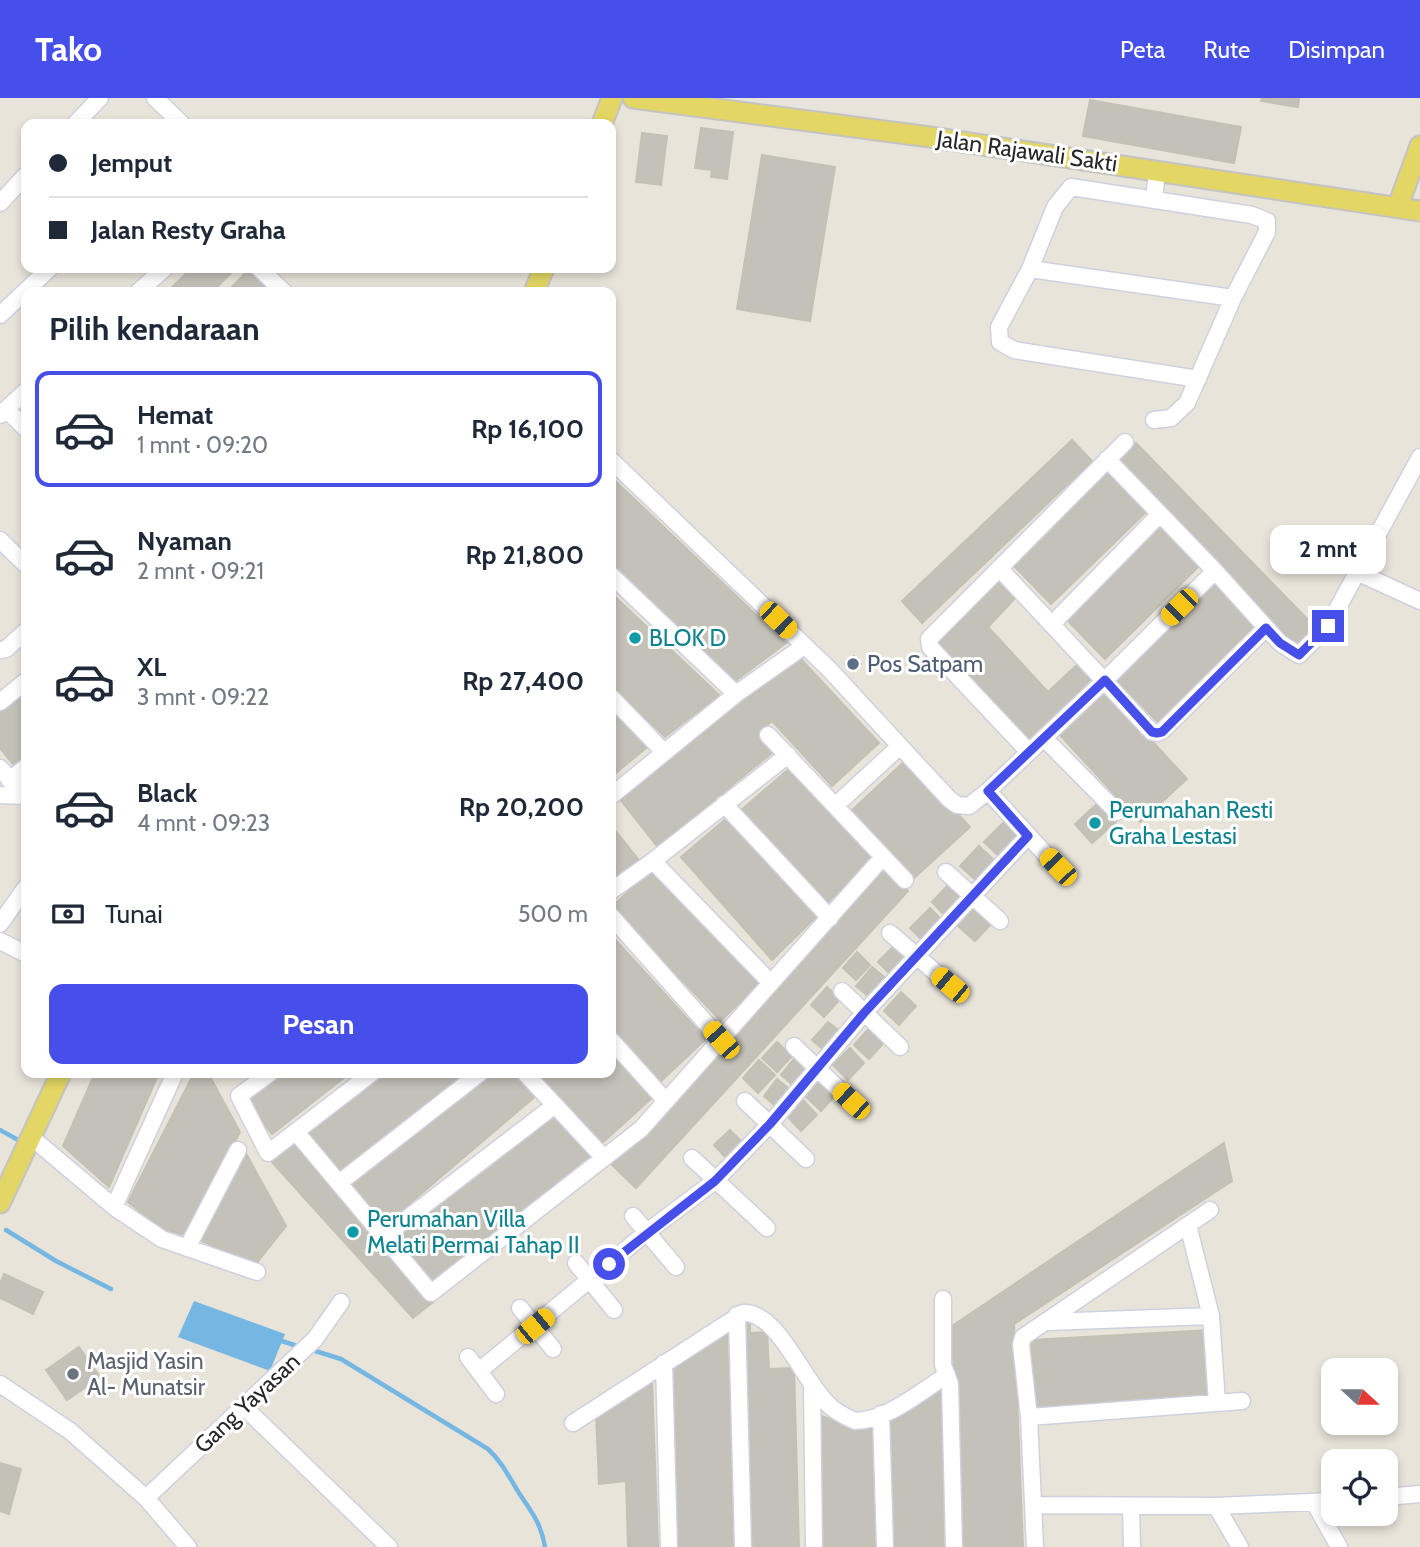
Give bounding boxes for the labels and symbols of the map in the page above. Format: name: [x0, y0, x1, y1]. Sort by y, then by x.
street label: Jalan Rajawali Sakti: [934, 124, 1119, 178]
callout: 2 mnt: [1270, 524, 1386, 574]
car: [1157, 585, 1202, 629]
car: [756, 598, 801, 642]
route end: [1312, 610, 1344, 642]
place label: BLOK D: [649, 624, 726, 652]
marker: BLOK D: [627, 630, 643, 646]
place label: Pos Satpam: [867, 650, 983, 678]
marker: Pos Satpam: [845, 656, 861, 672]
place label: Perumahan Resti Graha Lestasi: [1109, 796, 1273, 850]
marker: Perumahan Resti Graha Lestasi: [1087, 815, 1103, 831]
car: [1036, 845, 1081, 889]
car: [928, 963, 973, 1007]
car: [700, 1017, 743, 1063]
car: [829, 1079, 874, 1123]
place label: Perumahan Villa Melati Permai Tahap II: [367, 1205, 580, 1259]
marker: Perumahan Villa Melati Permai Tahap II: [345, 1224, 361, 1240]
route start: [593, 1248, 625, 1280]
car: [513, 1304, 558, 1348]
place label: Masjid Yasin Al- Munatsir: [87, 1347, 206, 1401]
street label: Gang Yayasan: [188, 1347, 306, 1459]
north arrow: [1321, 1358, 1398, 1435]
marker: Masjid Yasin Al- Munatsir: [65, 1366, 81, 1382]

